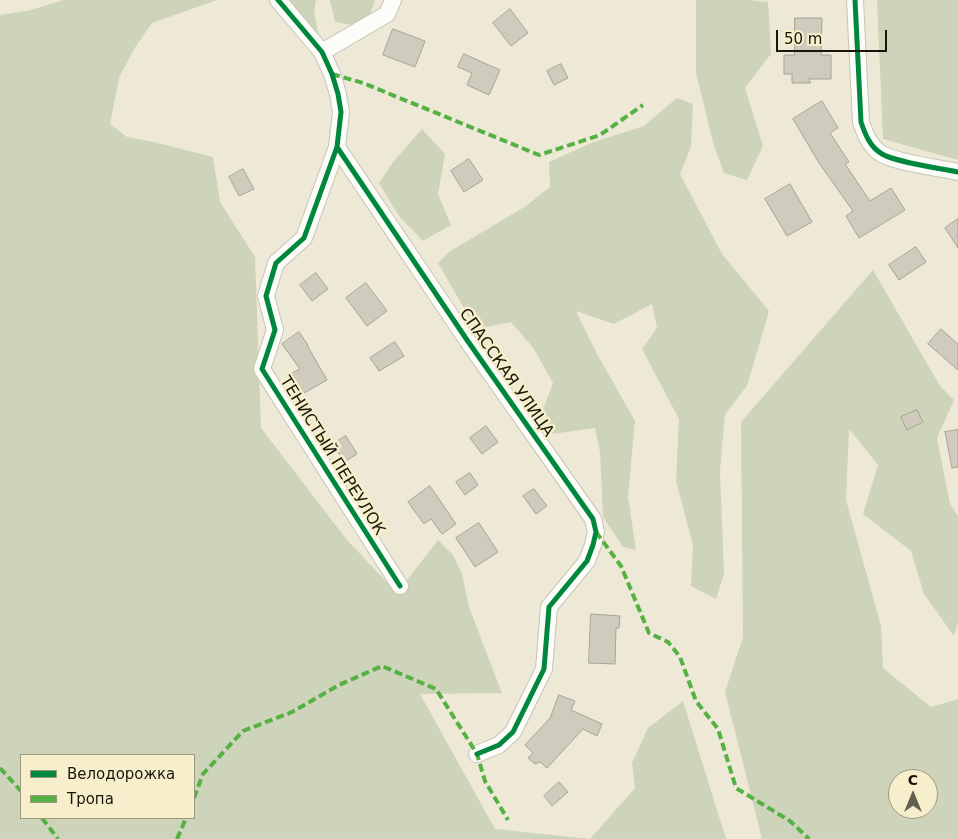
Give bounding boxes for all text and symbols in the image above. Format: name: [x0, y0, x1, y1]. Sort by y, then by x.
scale bar: [778, 20, 889, 52]
text: 50 m: [784, 30, 822, 48]
street label: СПАССКАЯ УЛИЦА: [455, 305, 557, 441]
street label: ТЕНИСТЫЙ ПЕРЕУЛОК: [275, 373, 389, 539]
legend: [20, 754, 195, 819]
text: Велодорожка: [67, 765, 175, 783]
north arrow: [888, 769, 938, 819]
text: С: [908, 772, 918, 788]
text: Тропа: [67, 790, 114, 808]

